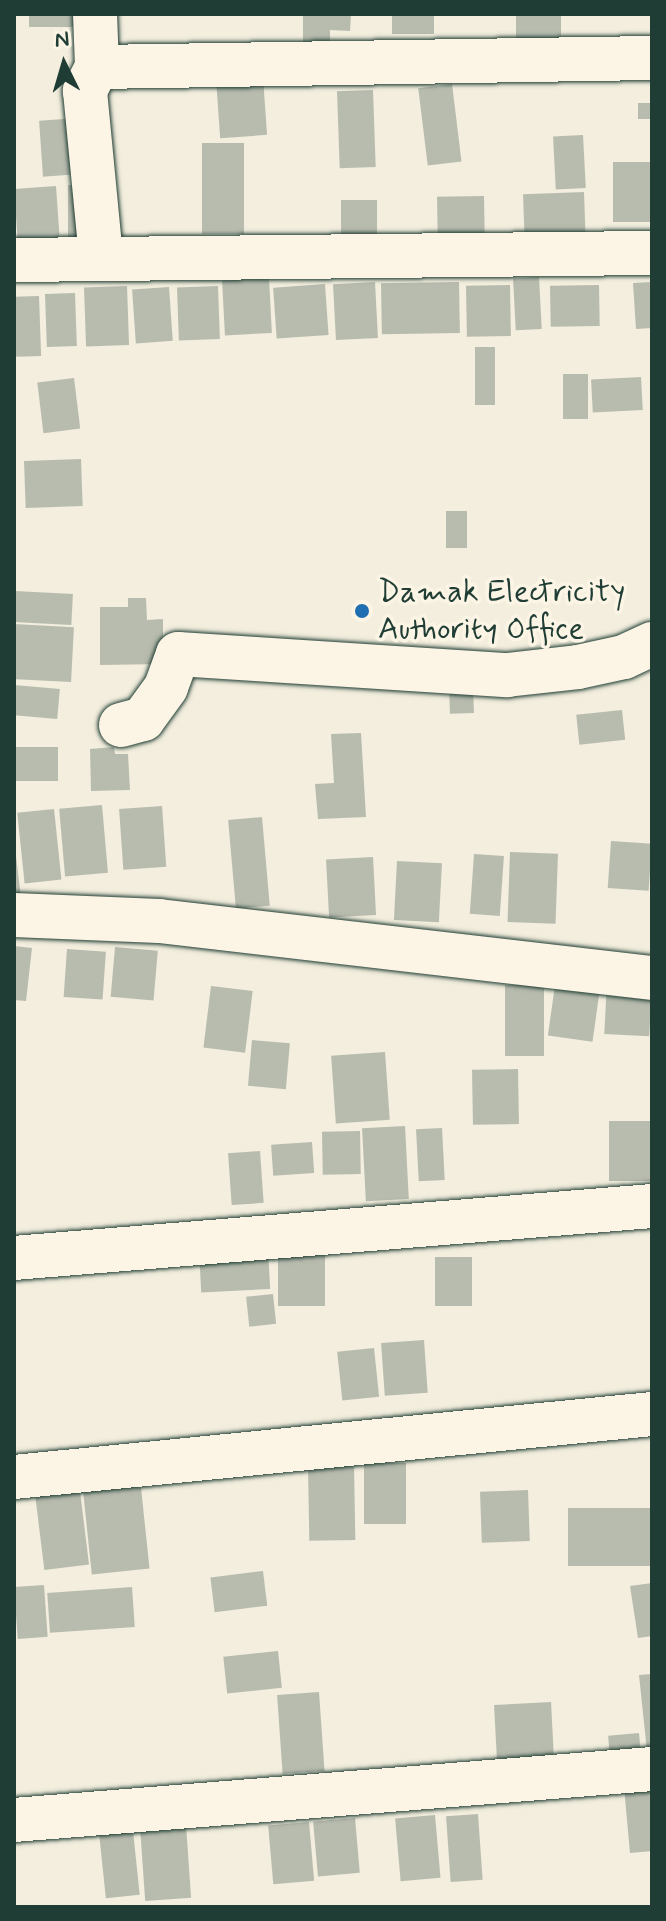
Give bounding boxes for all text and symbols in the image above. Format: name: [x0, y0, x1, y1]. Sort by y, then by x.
north arrow: [24, 24, 104, 104]
text: N: [53, 26, 70, 55]
place label: Damak Electricity Authority Office: [378, 574, 625, 649]
marker: Damak Electricity Authority Office: [353, 602, 371, 620]

